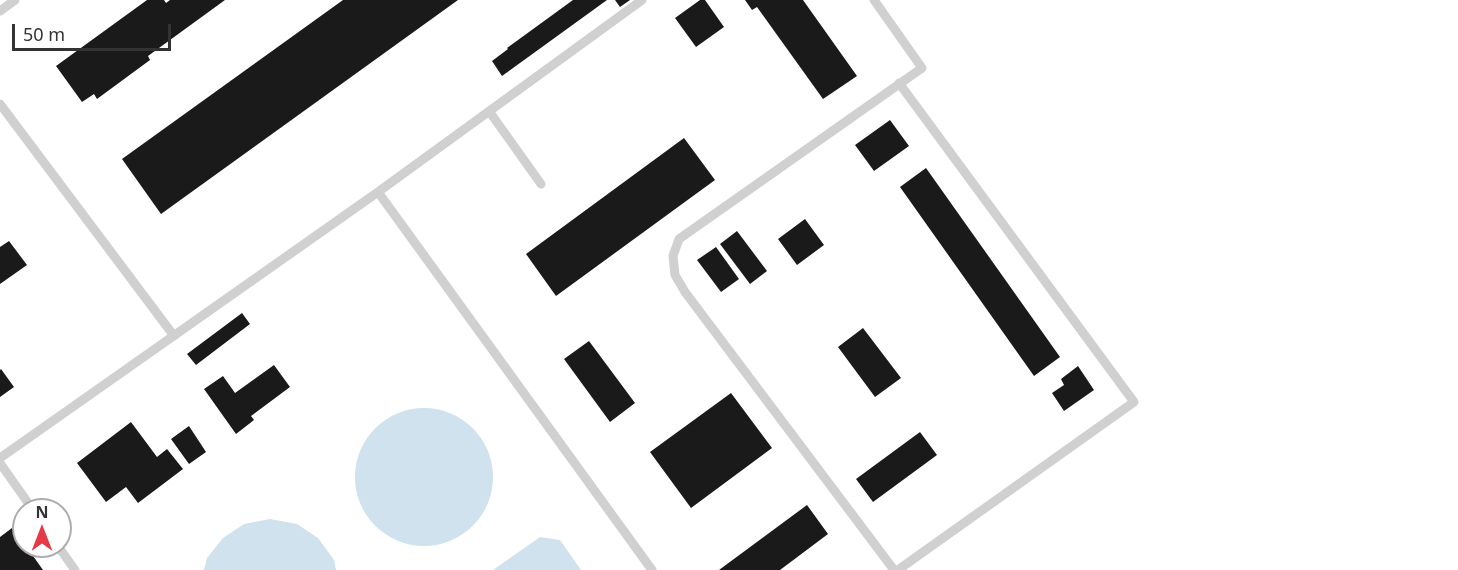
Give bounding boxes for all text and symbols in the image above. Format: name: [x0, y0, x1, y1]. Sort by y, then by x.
scale bar: [15, 12, 174, 50]
text: 50 m: [23, 22, 65, 46]
north arrow: [12, 498, 72, 558]
text: N: [35, 501, 49, 523]

